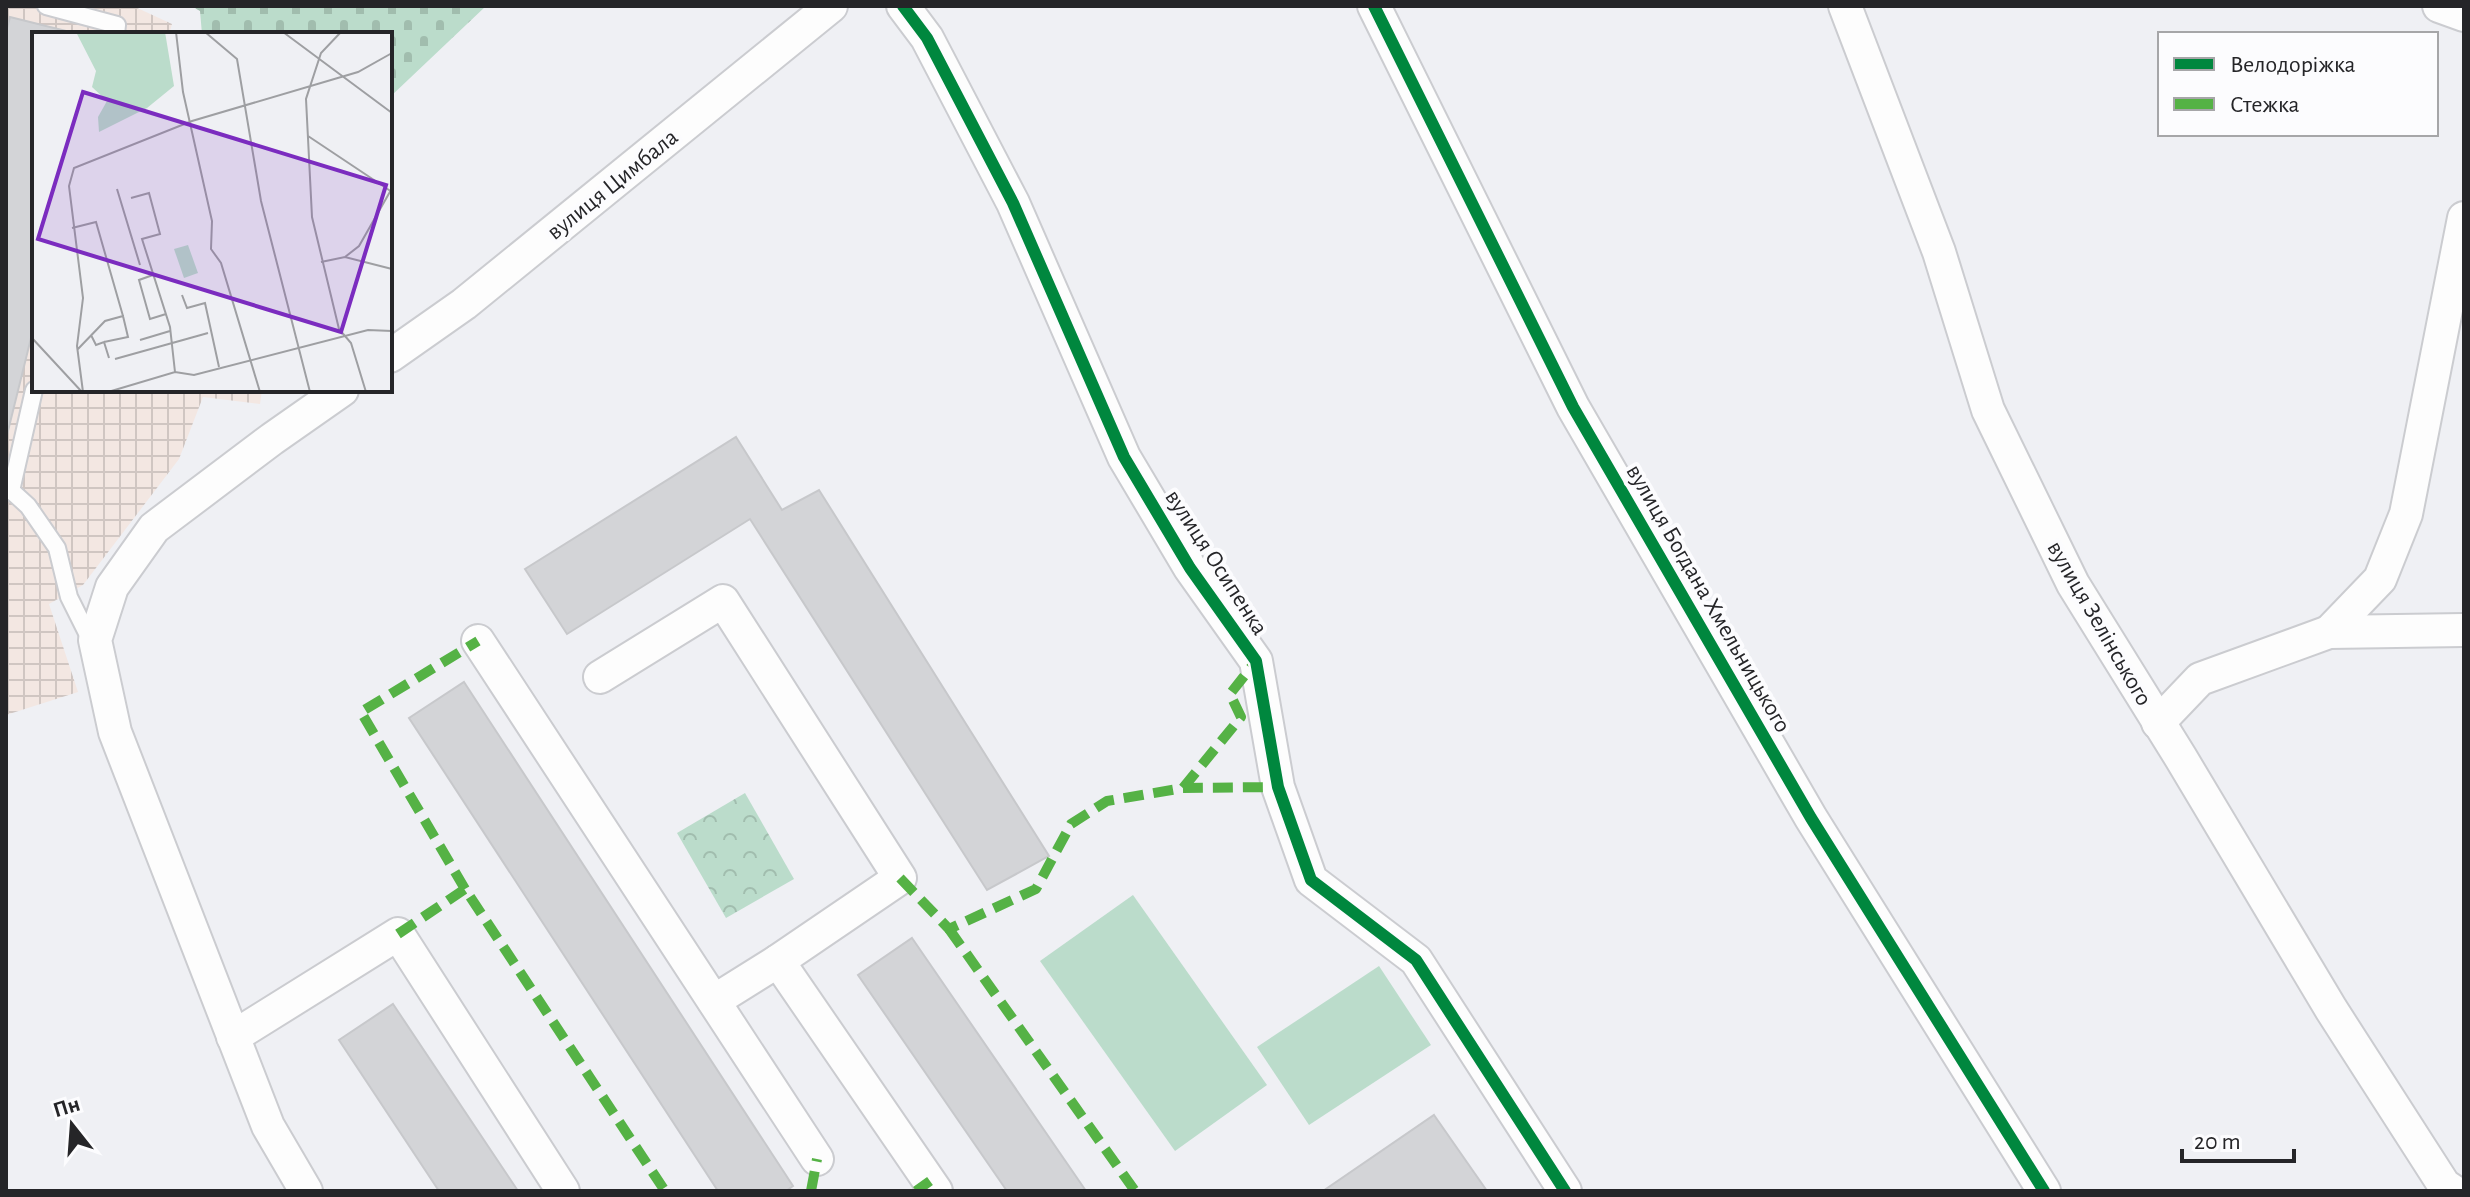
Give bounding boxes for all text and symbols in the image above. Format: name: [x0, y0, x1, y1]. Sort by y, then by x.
inset map: [32, 32, 392, 392]
legend: [2158, 32, 2438, 136]
text: Велодоріжка: [2230, 53, 2355, 77]
text: Стежка: [2230, 93, 2299, 117]
street label: вулиця Цимбала: [543, 125, 683, 245]
street label: вулиця Богдана Хмельницького: [1622, 461, 1795, 736]
street label: вулиця Осипенка: [1160, 486, 1272, 640]
street label: вулиця Зелінського: [2042, 537, 2156, 710]
north arrow: [32, 1085, 112, 1165]
text: Пн: [50, 1092, 82, 1121]
scale bar: [2182, 1113, 2294, 1163]
text: 20 m: [2194, 1130, 2241, 1154]

